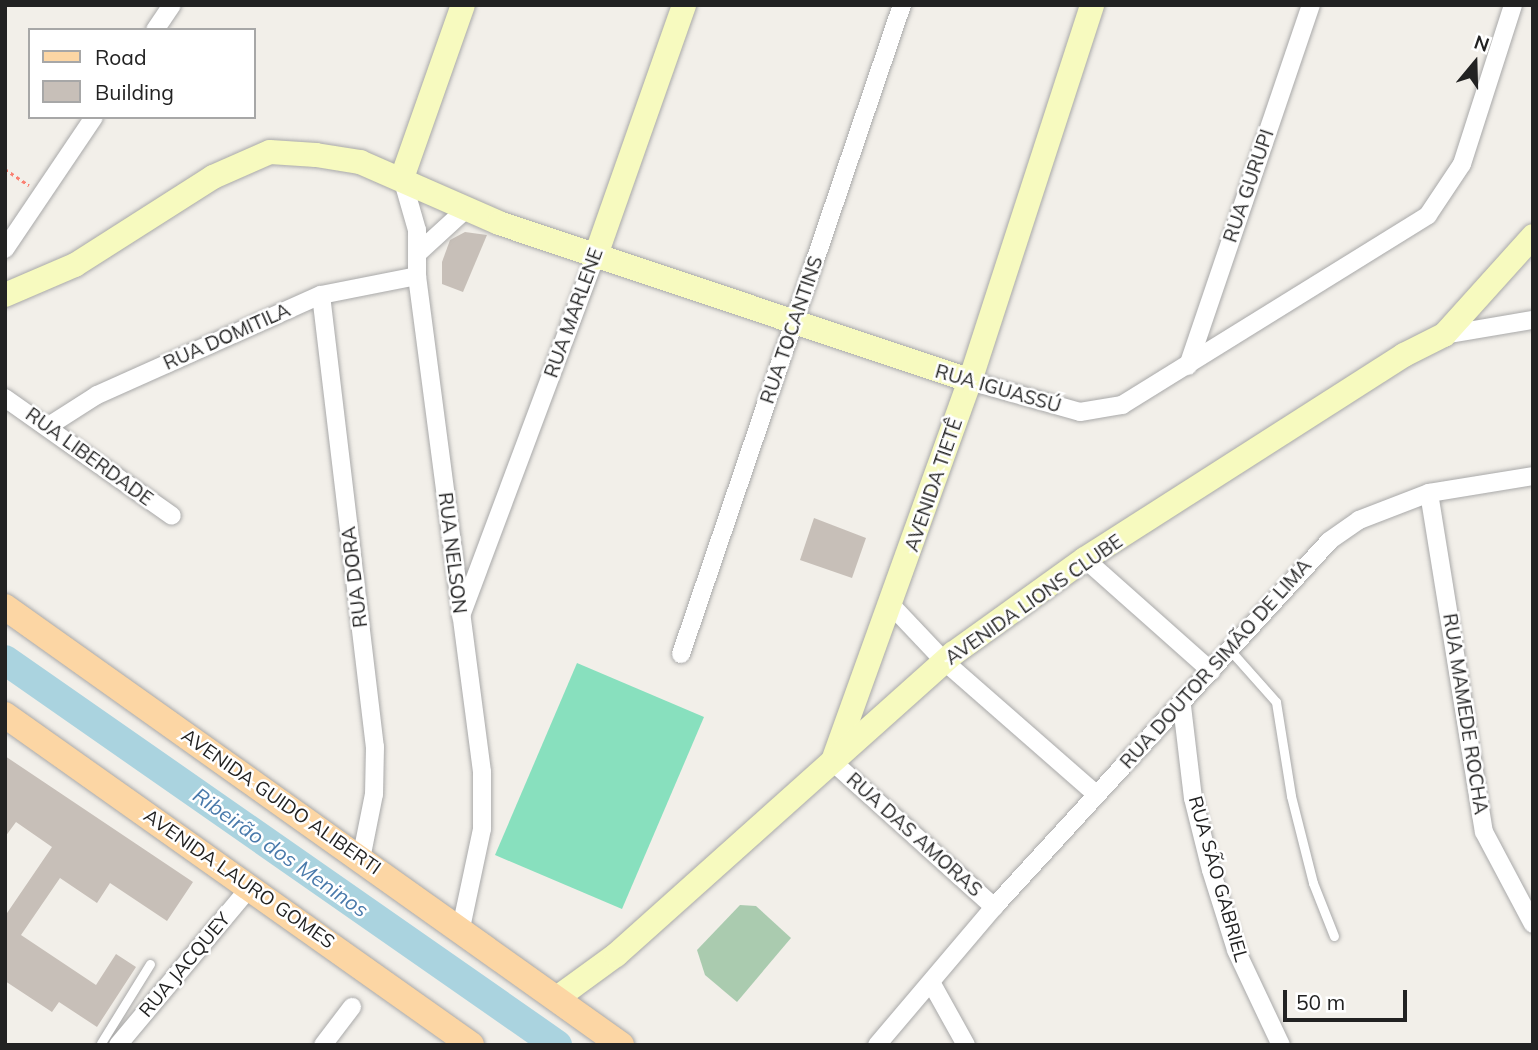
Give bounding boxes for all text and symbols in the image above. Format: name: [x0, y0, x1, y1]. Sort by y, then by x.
legend: [28, 28, 256, 119]
north arrow: [1440, 28, 1510, 98]
text: N: [1471, 29, 1493, 57]
text: Road: [95, 44, 146, 70]
text: Building: [95, 79, 174, 105]
street label: RUA GURUPI: [1219, 127, 1279, 245]
street label: RUA MARLENE: [540, 245, 608, 381]
street label: RUA TOCANTINS: [756, 253, 828, 407]
street label: RUA DOMITILA: [160, 299, 294, 375]
street label: RUA IGUASSÚ: [932, 360, 1064, 418]
street label: RUA LIBERDADE: [21, 403, 157, 511]
street label: AVENIDA TIETÊ: [901, 415, 967, 555]
street label: RUA NELSON: [433, 491, 471, 615]
street label: RUA DORA: [337, 525, 373, 629]
street label: AVENIDA LIONS CLUBE: [941, 530, 1127, 670]
street label: RUA DOUTOR SIMÃO DE LIMA: [1116, 554, 1316, 774]
street label: RUA MAMEDE ROCHA: [1438, 612, 1492, 816]
street label: AVENIDA GUIDO ALIBERTI: [177, 724, 385, 880]
street label: RUA DAS AMORAS: [842, 768, 986, 902]
water label: Ribeirão dos Meninos: [189, 782, 373, 922]
street label: RUA SÃO GABRIEL: [1183, 793, 1253, 965]
street label: AVENIDA LAURO GOMES: [139, 804, 339, 954]
street label: RUA JACQUEY: [135, 908, 235, 1022]
scale bar: [1286, 976, 1410, 1020]
text: 50 m: [1296, 989, 1345, 1015]

